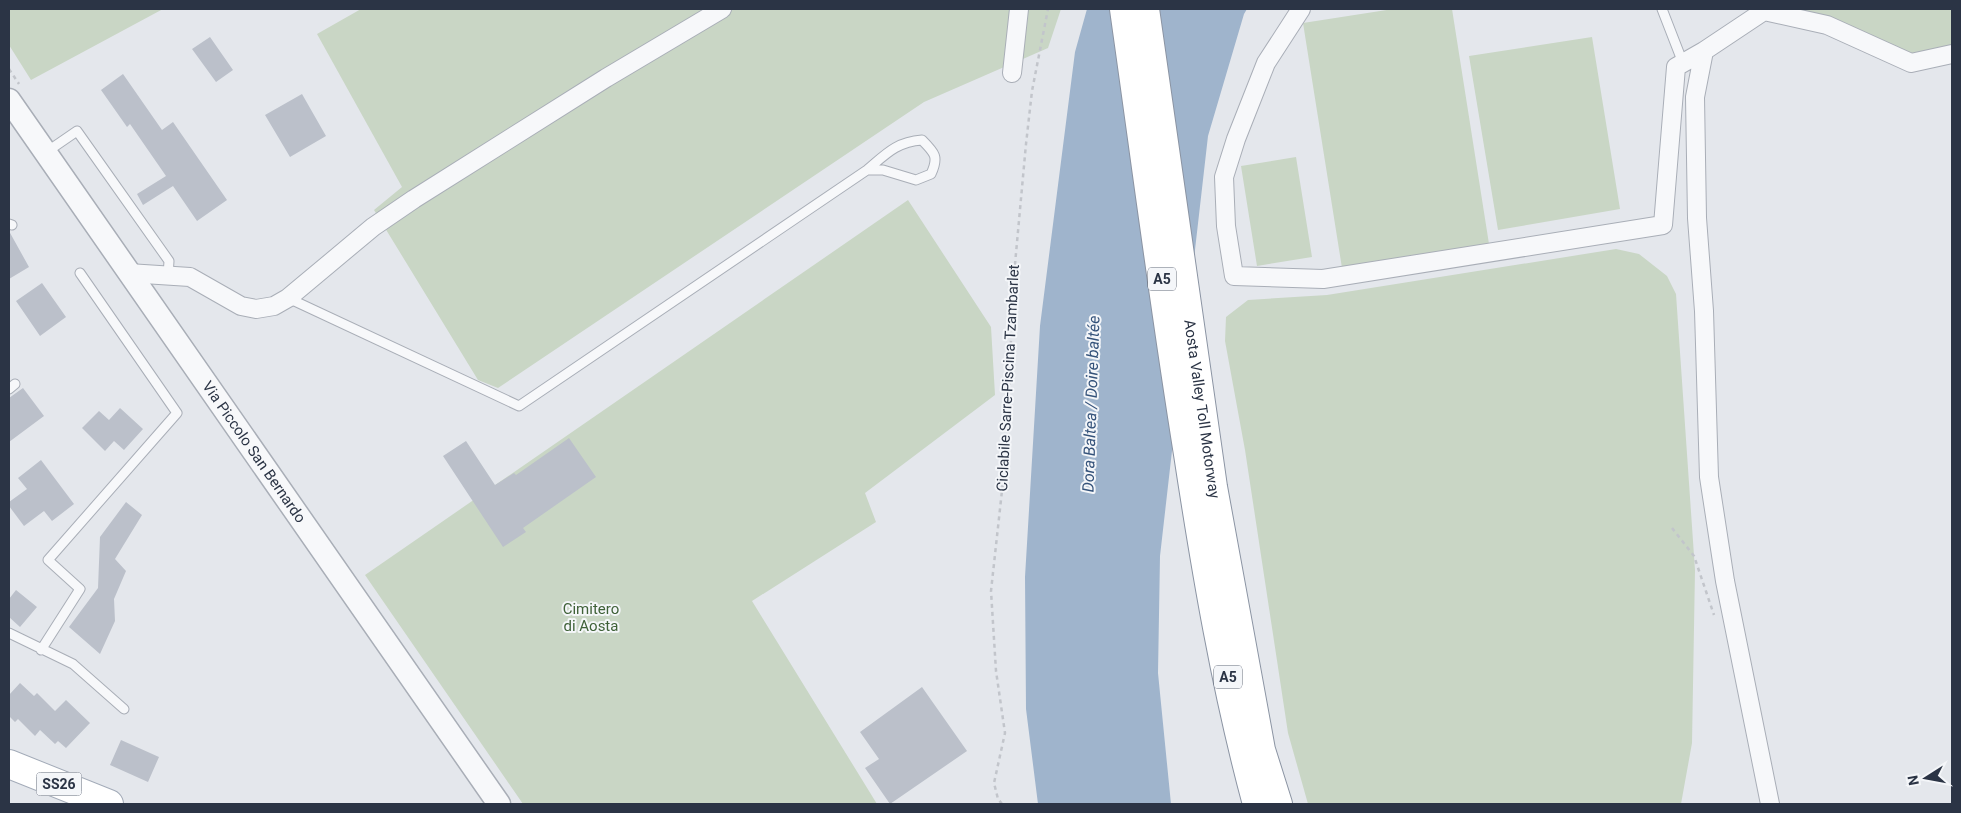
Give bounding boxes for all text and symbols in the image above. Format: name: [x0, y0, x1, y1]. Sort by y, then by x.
street label: Ciclabile Sarre-Piscina Tzambarlet: [993, 264, 1023, 492]
road number: A5: [1148, 268, 1176, 290]
water label: Dora Baltea / Doire baltée: [1078, 315, 1104, 493]
street label: Aosta Valley Toll Motorway: [1180, 318, 1224, 500]
street label: Via Piccolo San Bernardo: [199, 378, 310, 526]
park label: Cimitero di Aosta: [563, 600, 619, 635]
road number: A5: [1214, 666, 1242, 689]
north arrow: [1901, 753, 1951, 803]
road number: SS26: [36, 772, 82, 796]
text: N: [1904, 774, 1922, 787]

